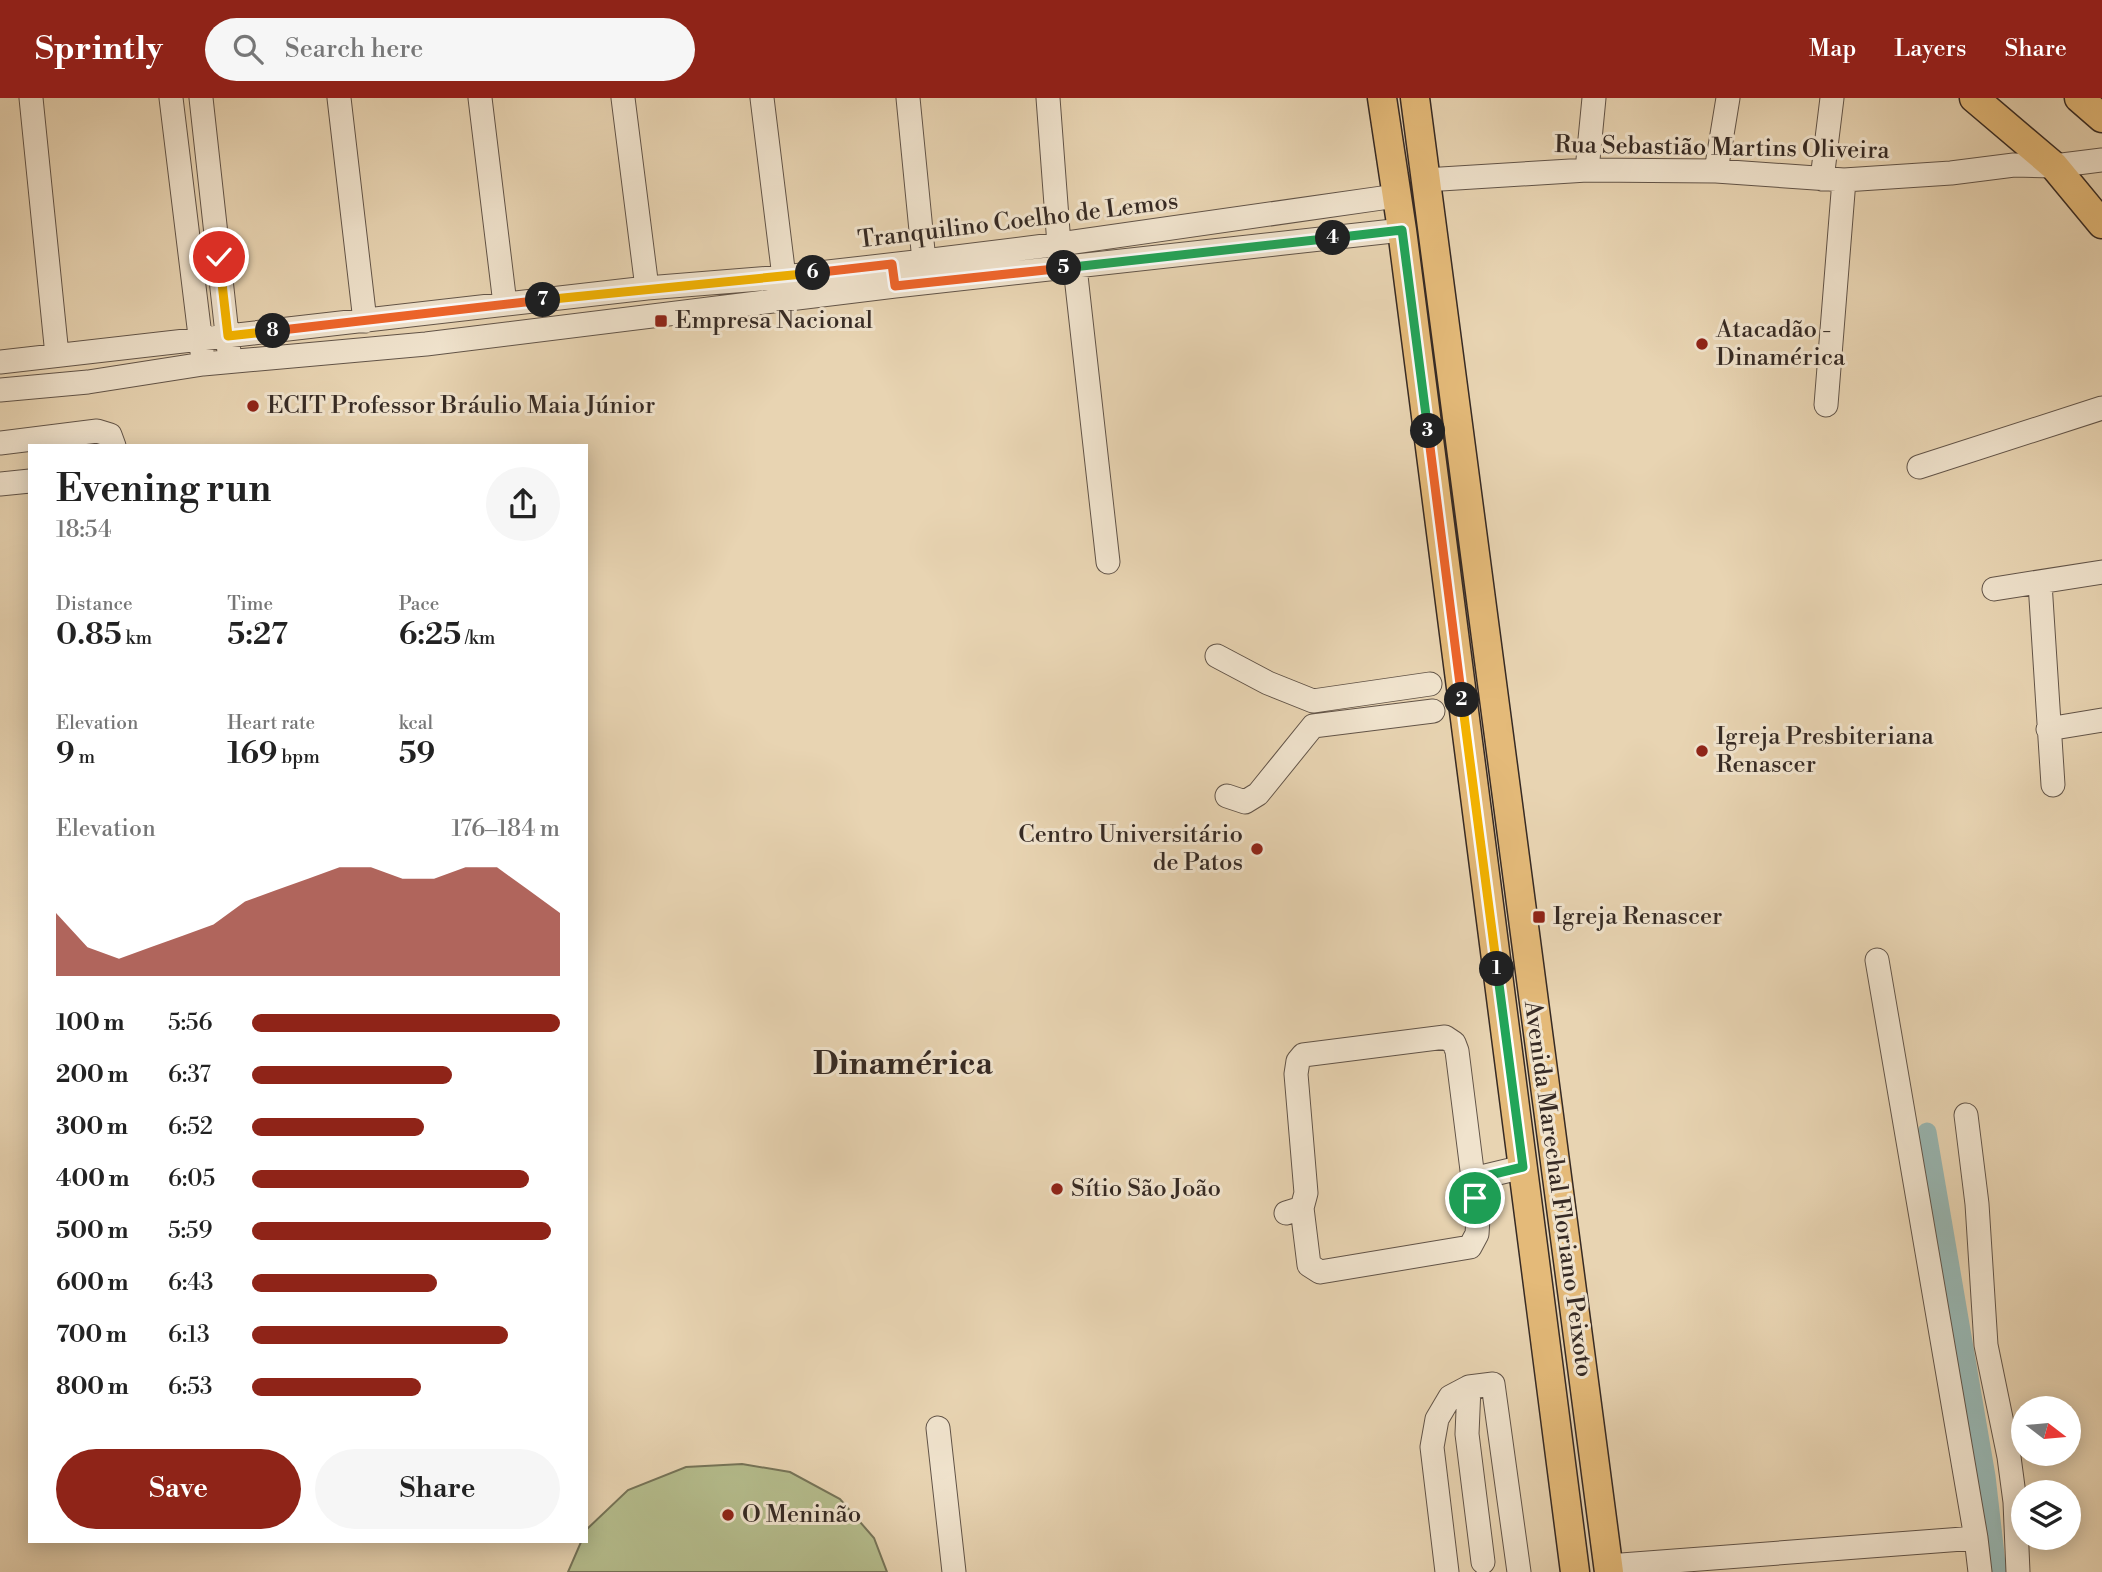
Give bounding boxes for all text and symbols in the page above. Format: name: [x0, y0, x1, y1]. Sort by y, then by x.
search box: [205, 18, 695, 81]
text: Sprintly: [35, 29, 163, 70]
icon: search: [229, 30, 267, 68]
text: Search here: [285, 33, 423, 65]
text: Map: [1809, 34, 1856, 64]
text: Layers: [1894, 34, 1966, 64]
text: Share: [2004, 34, 2067, 64]
street label: Rua Sebastião Martins Oliveira: [1554, 130, 1891, 166]
street label: Tranquilino Coelho de Lemos: [856, 186, 1180, 256]
pin: 4: [1316, 220, 1350, 256]
text: 4: [1326, 225, 1339, 249]
pin: [189, 227, 249, 287]
icon: check: [200, 238, 238, 276]
pin: 5: [1046, 250, 1082, 286]
text: 5: [1058, 255, 1069, 279]
pin: 6: [796, 256, 830, 290]
text: 6: [807, 260, 818, 284]
pin: 7: [526, 282, 560, 318]
text: 7: [537, 287, 548, 311]
place label: Empresa Nacional: [675, 306, 873, 336]
marker: Empresa Nacional: [653, 313, 669, 329]
pin: 8: [256, 314, 290, 348]
place label: Atacadão - Dinamérica: [1715, 315, 1846, 373]
text: 8: [266, 318, 279, 342]
marker: Atacadão - Dinamérica: [1694, 336, 1710, 352]
place label: ECIT Professor Bráulio Maia Júnior: [267, 391, 655, 421]
marker: ECIT Professor Bráulio Maia Júnior: [245, 398, 261, 414]
pin: 3: [1410, 414, 1446, 448]
text: 3: [1422, 418, 1433, 442]
text: Evening run: [56, 466, 271, 513]
button: share: [486, 467, 560, 541]
text: 18:54: [56, 516, 112, 544]
text: Distance: [56, 592, 133, 616]
text: Time: [227, 592, 273, 616]
text: Pace: [399, 592, 439, 616]
text: 0.85: [56, 616, 122, 654]
text: 5:27: [227, 616, 288, 654]
text: 6:25: [399, 616, 461, 654]
text: km: [122, 626, 152, 650]
text: /km: [461, 626, 495, 650]
pin: 2: [1444, 682, 1480, 718]
text: 2: [1456, 687, 1467, 711]
text: Elevation: [56, 711, 138, 735]
text: Heart rate: [227, 711, 315, 735]
text: kcal: [399, 711, 433, 735]
place label: Igreja Presbiteriana Renascer: [1716, 722, 1935, 780]
text: 9: [56, 735, 75, 773]
text: 169: [227, 735, 278, 773]
text: 59: [399, 735, 435, 773]
marker: Igreja Presbiteriana Renascer: [1694, 743, 1710, 759]
text: m: [75, 745, 95, 769]
text: bpm: [278, 745, 320, 769]
text: Elevation: [56, 815, 156, 843]
text: 176–184 m: [452, 815, 560, 843]
place label: Centro Universitário de Patos: [1018, 820, 1243, 878]
marker: Centro Universitário de Patos: [1249, 841, 1265, 857]
place label: Igreja Renascer: [1553, 902, 1723, 932]
marker: Igreja Renascer: [1531, 909, 1547, 925]
pin: 1: [1480, 952, 1514, 986]
text: 1: [1492, 956, 1501, 980]
street label: Avenida Marechal Floriano Peixoto: [1517, 998, 1599, 1379]
text: 100 m: [56, 1009, 124, 1037]
text: 5:56: [168, 1009, 212, 1037]
district label: Dinamérica: [813, 1044, 994, 1084]
text: 200 m: [56, 1061, 128, 1089]
text: 6:37: [168, 1061, 211, 1089]
text: 300 m: [56, 1113, 128, 1141]
text: 6:52: [168, 1113, 213, 1141]
text: 400 m: [56, 1165, 129, 1193]
text: 6:05: [168, 1165, 215, 1193]
pin: [1445, 1168, 1505, 1228]
place label: Sítio São João: [1071, 1174, 1221, 1204]
icon: arrive: [1456, 1179, 1494, 1217]
marker: Sítio São João: [1049, 1181, 1065, 1197]
text: 500 m: [56, 1217, 128, 1245]
text: 5:59: [168, 1217, 212, 1245]
text: 600 m: [56, 1269, 129, 1297]
text: 6:43: [168, 1269, 214, 1297]
text: 700 m: [56, 1321, 127, 1349]
text: 6:13: [168, 1321, 210, 1349]
text: 800 m: [56, 1373, 129, 1401]
text: 6:53: [168, 1373, 213, 1401]
north arrow: [2011, 1396, 2081, 1466]
map controls: [2011, 1396, 2081, 1550]
button: Save: [56, 1449, 301, 1529]
button: Share: [315, 1449, 560, 1529]
button: layers: [2011, 1480, 2081, 1550]
place label: O Meninão: [742, 1500, 861, 1530]
marker: O Meninão: [720, 1507, 736, 1523]

